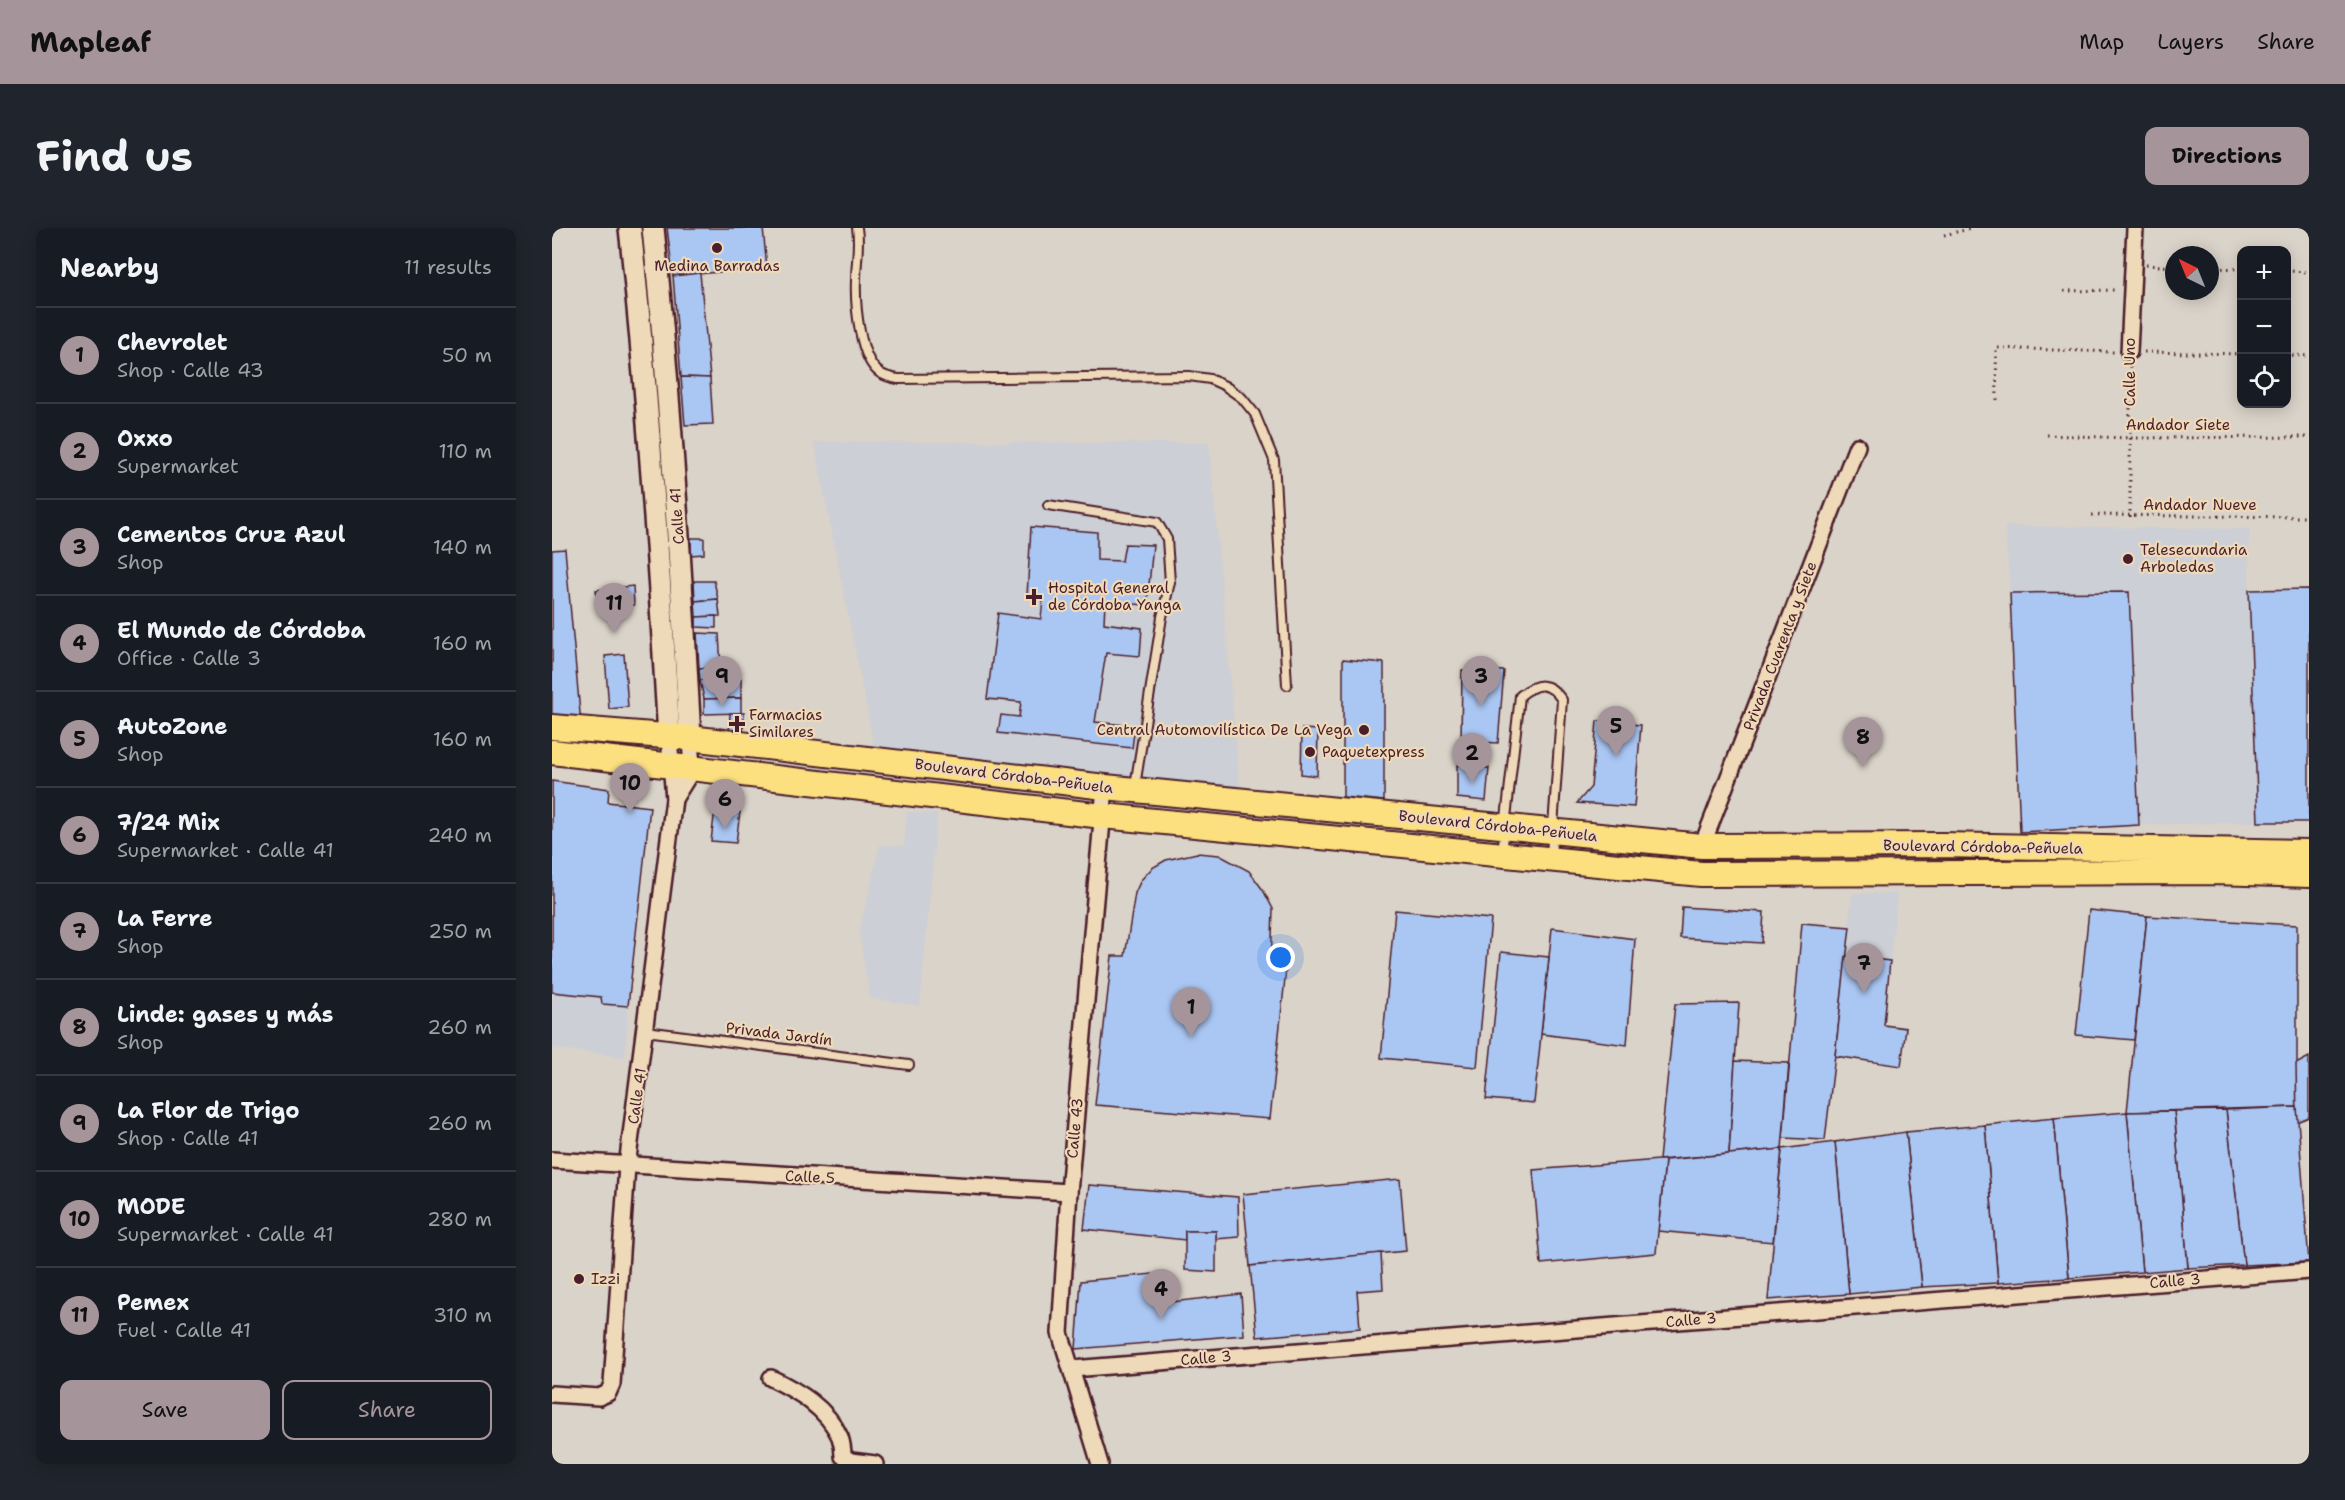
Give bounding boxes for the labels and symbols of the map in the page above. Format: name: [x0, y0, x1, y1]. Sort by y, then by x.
marker: Medina Barradas: [710, 241, 724, 255]
north arrow: [2165, 246, 2219, 300]
place label: Medina Barradas: [654, 256, 780, 276]
street label: Calle Uno: [2120, 338, 2140, 406]
street label: Andador Siete: [2126, 415, 2230, 435]
street label: Calle 41: [665, 487, 689, 545]
street label: Andador Nueve: [2143, 495, 2257, 515]
place label: Telesecundaria Arboledas: [2140, 540, 2248, 577]
marker: Telesecundaria Arboledas: [2121, 552, 2135, 566]
street label: Privada Cuarenta y Siete: [1738, 559, 1822, 733]
place label: Hospital General de Córdoba Yanga: [1048, 578, 1182, 615]
pin: 11: [594, 584, 634, 633]
marker: Hospital General de Córdoba Yanga: [1025, 588, 1043, 606]
pin: 9: [702, 656, 742, 706]
pin: 3: [1462, 656, 1500, 706]
place label: Farmacias Similares: [749, 705, 822, 742]
pin: 5: [1596, 706, 1636, 756]
marker: Farmacias Similares: [730, 717, 744, 731]
pin: 8: [1844, 718, 1882, 767]
place label: Central Automovilística De La Vega: [1097, 720, 1353, 740]
marker: Central Automovilística De La Vega: [1357, 723, 1371, 737]
pin: 2: [1452, 734, 1492, 783]
place label: Paquetexpress: [1322, 742, 1425, 762]
marker: Paquetexpress: [1303, 745, 1317, 759]
street label: Boulevard Córdoba-Peñuela: [914, 754, 1115, 798]
pin: 10: [610, 764, 650, 813]
pin: 6: [706, 780, 744, 829]
street label: Boulevard Córdoba-Peñuela: [1398, 806, 1599, 846]
street label: Boulevard Córdoba-Peñuela: [1883, 835, 2084, 859]
your location: [1266, 943, 1295, 972]
pin: 7: [1844, 944, 1884, 993]
pin: 1: [1172, 988, 1210, 1037]
street label: Privada Jardín: [725, 1018, 833, 1050]
street label: Calle 41: [623, 1066, 651, 1126]
street label: Calle 43: [1062, 1097, 1088, 1159]
street label: Calle 5: [785, 1166, 835, 1188]
place label: Izzi: [591, 1269, 620, 1289]
street label: Calle 3: [2149, 1269, 2201, 1293]
pin: 4: [1142, 1270, 1180, 1319]
marker: Izzi: [572, 1272, 586, 1286]
street label: Calle 3: [1665, 1308, 1717, 1332]
street label: Calle 3: [1180, 1346, 1232, 1370]

